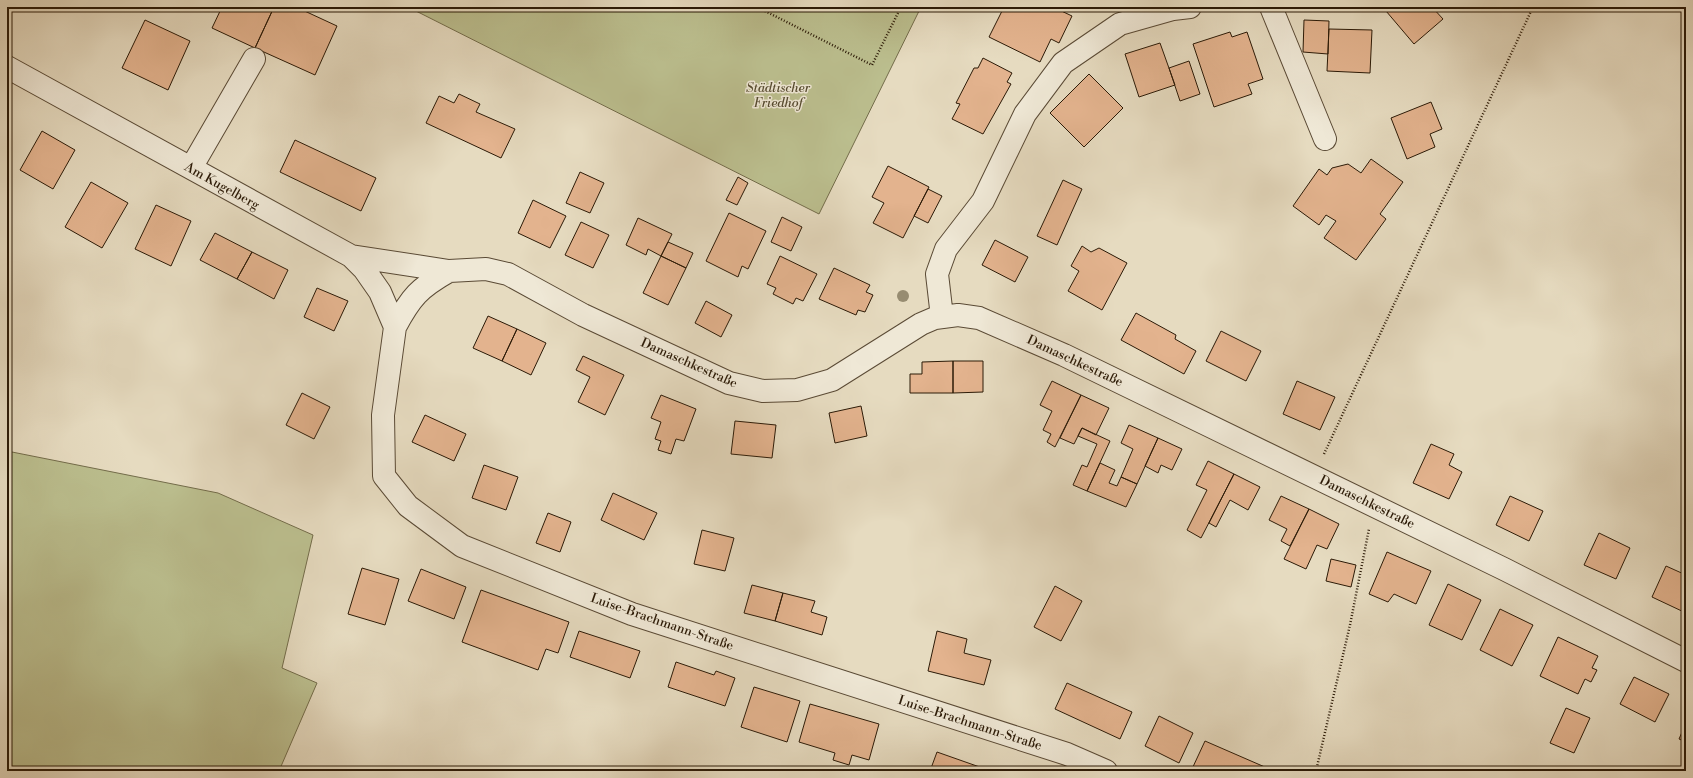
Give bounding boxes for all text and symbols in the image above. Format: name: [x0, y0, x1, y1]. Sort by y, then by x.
park label: Städtischer Friedhof: [746, 80, 811, 111]
street label: Am Kugelberg: [181, 158, 263, 213]
street label: Damaschkestraße: [1024, 332, 1126, 390]
street label: Damaschkestraße: [638, 335, 740, 392]
street label: Damaschkestraße: [1317, 472, 1418, 532]
street label: Luise-Brachmann-Straße: [588, 590, 736, 654]
street label: Luise-Brachmann-Straße: [896, 692, 1044, 754]

